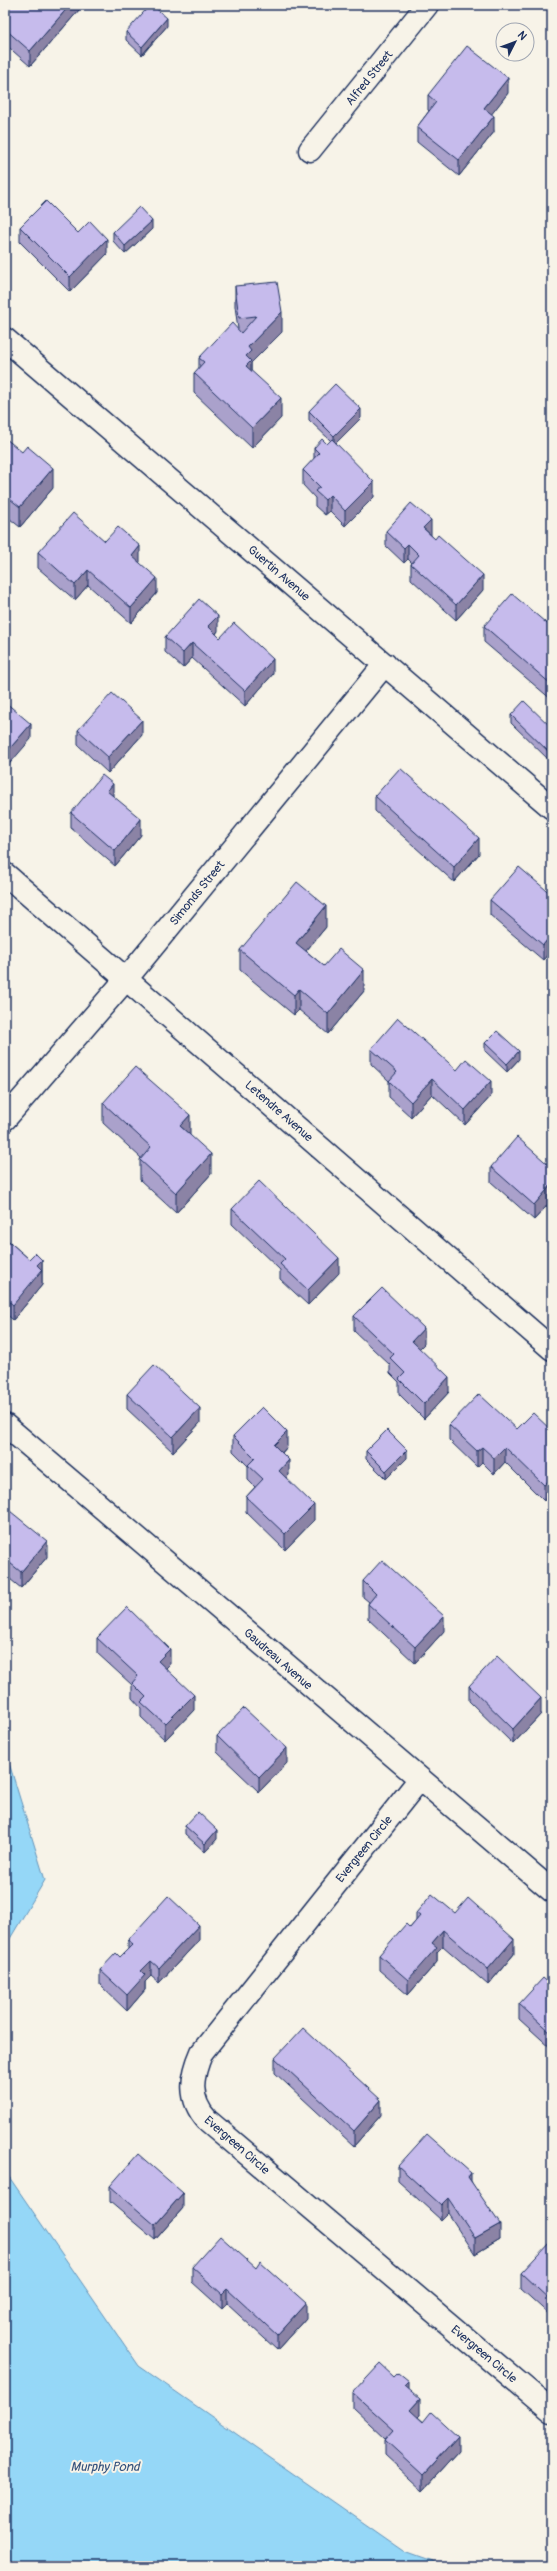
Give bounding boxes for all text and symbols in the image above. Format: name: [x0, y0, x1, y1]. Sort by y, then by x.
north arrow: [495, 22, 535, 62]
text: N: [515, 29, 530, 43]
street label: Alfred Street: [343, 48, 396, 109]
street label: Guertin Avenue: [245, 542, 313, 604]
street label: Simonds Street: [167, 858, 228, 929]
street label: Letendre Avenue: [242, 1078, 316, 1145]
street label: Gaudreau Avenue: [240, 1625, 315, 1693]
street label: Evergreen Circle: [333, 1813, 396, 1886]
street label: Evergreen Circle: [201, 2113, 272, 2178]
street label: Evergreen Circle: [448, 2322, 520, 2386]
water label: Murphy Pond: [71, 2459, 141, 2475]

